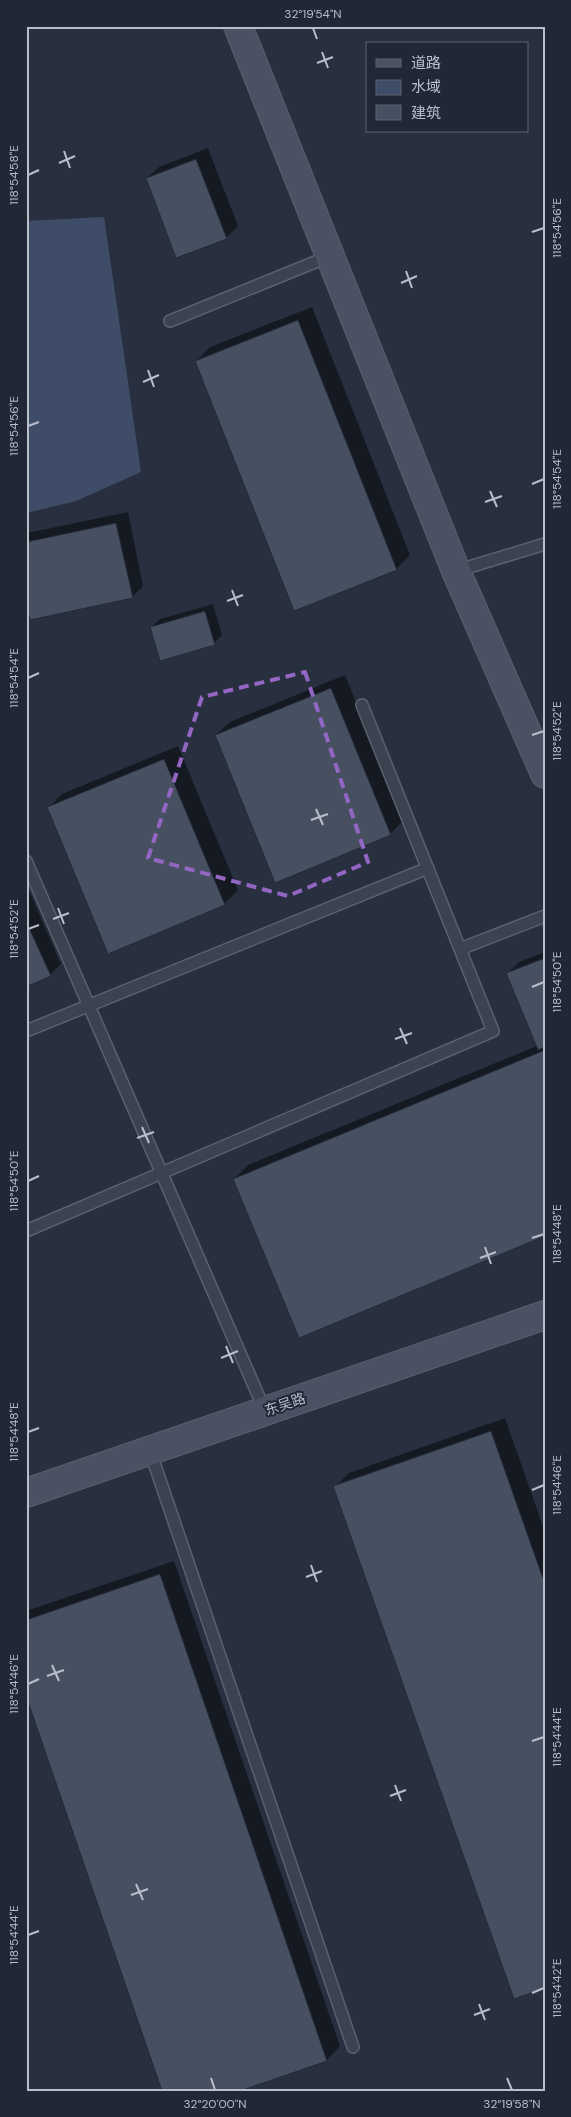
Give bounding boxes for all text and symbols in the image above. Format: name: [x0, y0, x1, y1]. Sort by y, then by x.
text: 32°19'54"N: [284, 6, 342, 22]
legend: [366, 42, 528, 132]
text: 道路: [411, 53, 441, 73]
text: 水域: [411, 77, 441, 97]
text: 建筑: [411, 103, 441, 123]
text: 118°54'58"E: [6, 145, 22, 205]
text: 118°54'56"E: [549, 198, 565, 258]
text: 118°54'56"E: [6, 396, 22, 456]
text: 118°54'54"E: [549, 449, 565, 509]
text: 118°54'54"E: [6, 648, 22, 708]
text: 118°54'52"E: [549, 701, 565, 761]
text: 118°54'52"E: [6, 899, 22, 959]
text: 118°54'50"E: [549, 951, 565, 1012]
text: 118°54'50"E: [6, 1150, 22, 1211]
text: 118°54'48"E: [549, 1204, 565, 1264]
street label: 东吴路: [262, 1389, 308, 1419]
text: 118°54'48"E: [6, 1402, 22, 1462]
text: 118°54'46"E: [549, 1455, 565, 1515]
text: 118°54'46"E: [6, 1654, 22, 1714]
text: 118°54'44"E: [549, 1707, 565, 1767]
text: 118°54'44"E: [6, 1905, 22, 1965]
text: 118°54'42"E: [549, 1958, 565, 2018]
text: 32°20'00"N: [183, 2096, 247, 2112]
text: 32°19'58"N: [483, 2096, 541, 2112]

